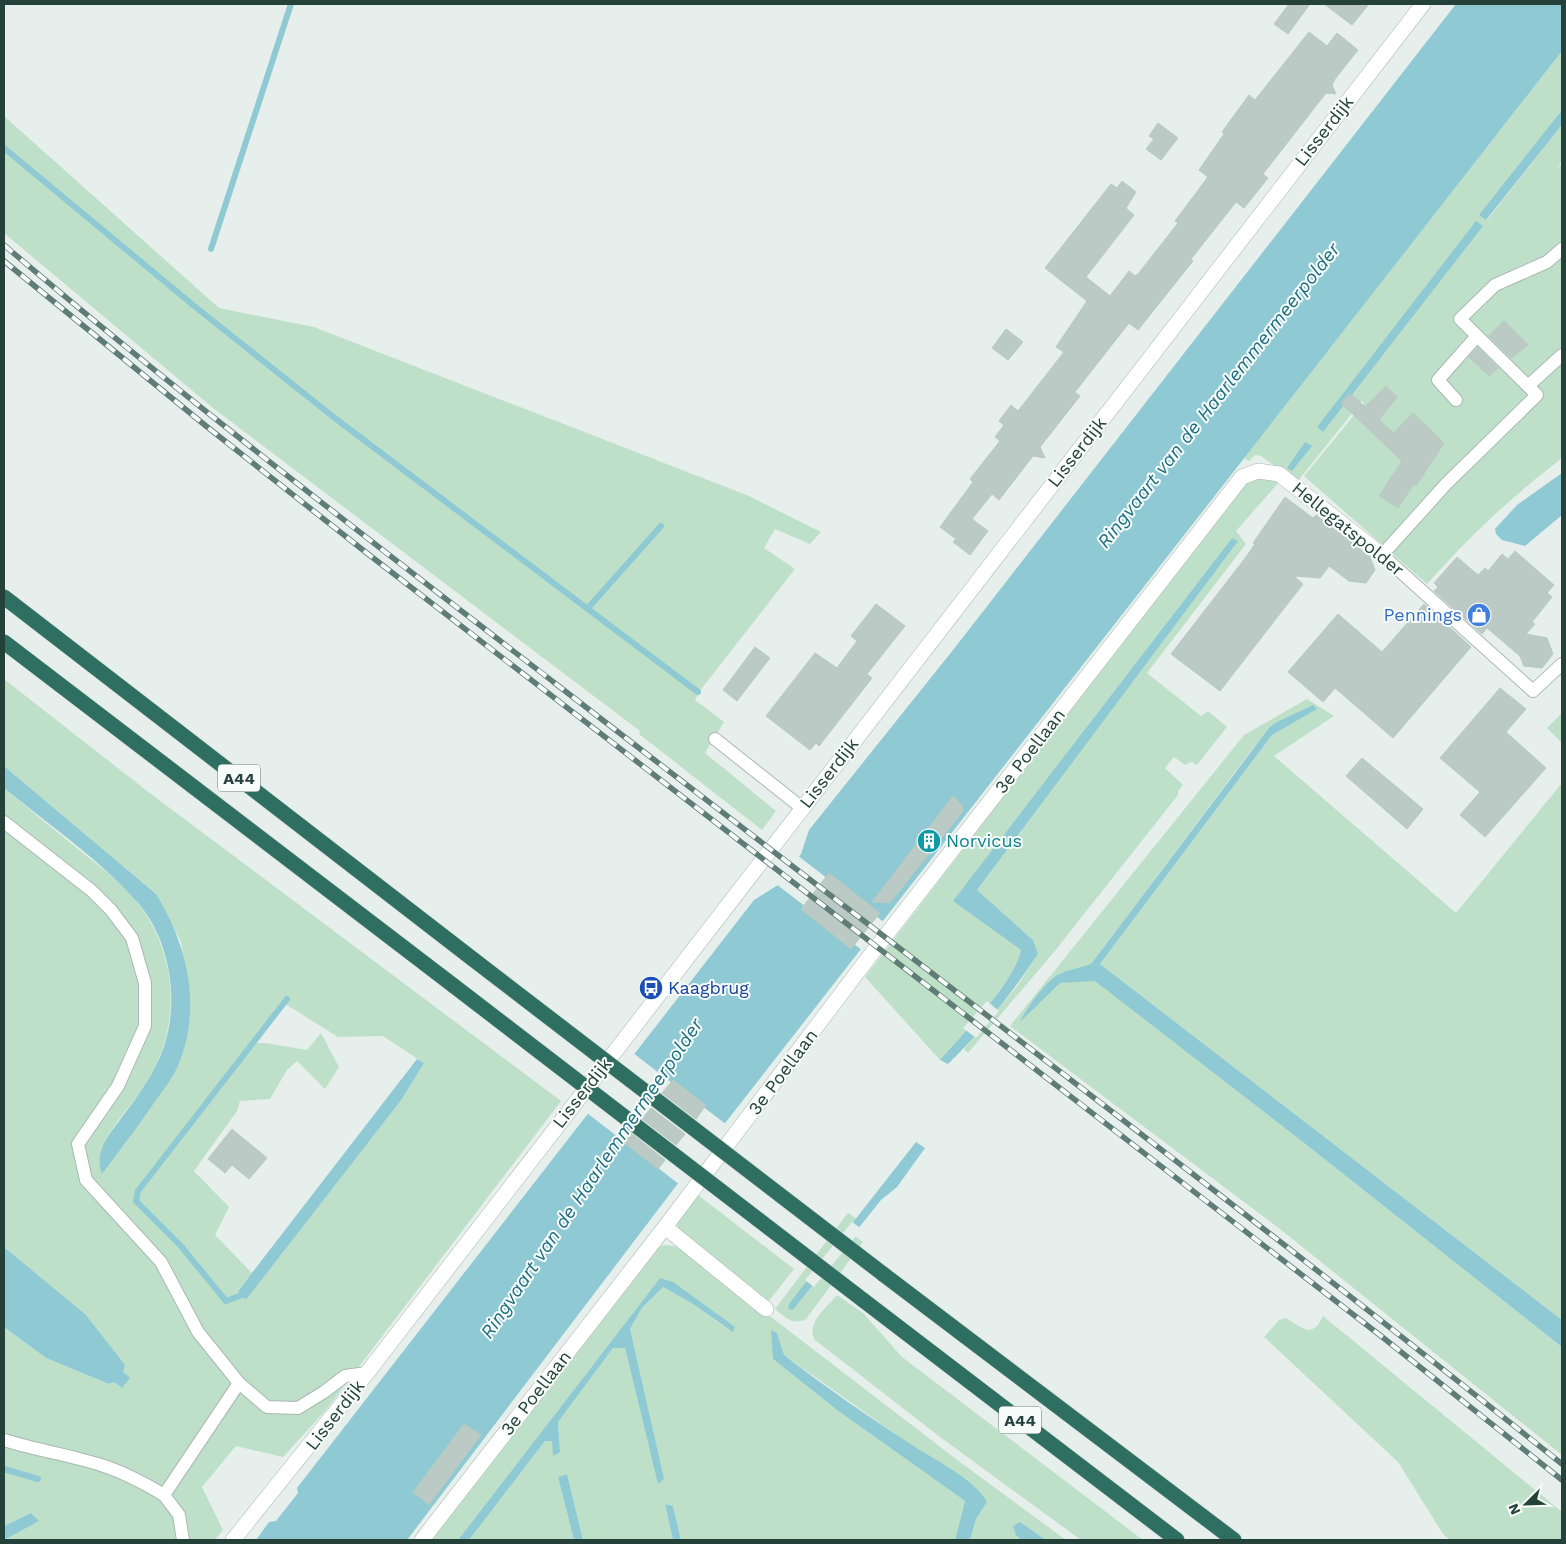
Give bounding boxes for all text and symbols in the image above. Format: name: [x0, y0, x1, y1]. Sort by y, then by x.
street label: Lisserdijk: [1290, 92, 1357, 170]
water label: Ringvaart van de Haarlemmermeerpolder: [1092, 238, 1345, 553]
street label: Lisserdijk: [1043, 413, 1110, 491]
street label: Hellegatspolder: [1288, 477, 1409, 580]
shop icon: Pennings: [1466, 602, 1492, 628]
place label: Pennings: [1384, 604, 1462, 625]
street label: 3e Poellaan: [990, 704, 1069, 797]
street label: Lisserdijk: [795, 734, 862, 812]
road number: A44: [218, 764, 260, 791]
building icon: Norvicus: [916, 828, 942, 854]
place label: Norvicus: [946, 830, 1022, 851]
bus stop icon: Kaagbrug: [638, 975, 664, 1001]
place label: Kaagbrug: [668, 977, 749, 998]
water label: Ringvaart van de Haarlemmermeerpolder: [475, 1013, 708, 1343]
street label: 3e Poellaan: [744, 1025, 822, 1119]
street label: Lisserdijk: [548, 1054, 615, 1132]
street label: 3e Poellaan: [496, 1346, 575, 1439]
street label: Lisserdijk: [301, 1376, 368, 1454]
road number: A44: [999, 1406, 1041, 1434]
north arrow: [1501, 1479, 1551, 1529]
text: N: [1505, 1501, 1523, 1517]

